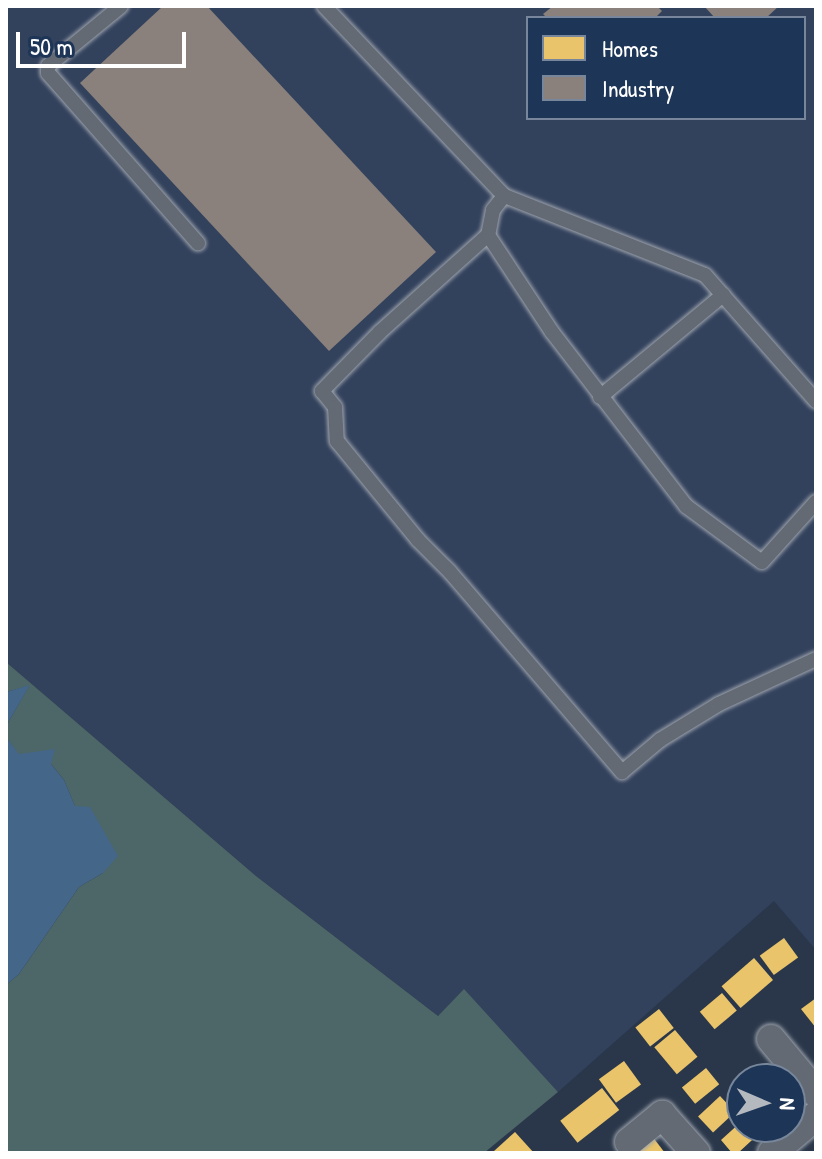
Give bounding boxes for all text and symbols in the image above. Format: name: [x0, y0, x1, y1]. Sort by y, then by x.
scale bar: [20, 16, 190, 66]
legend: [526, 16, 806, 120]
text: 50 m: [30, 30, 73, 62]
text: Homes: [602, 32, 658, 64]
text: Industry: [602, 72, 674, 104]
north arrow: [726, 1063, 806, 1143]
text: N: [773, 1097, 803, 1110]

